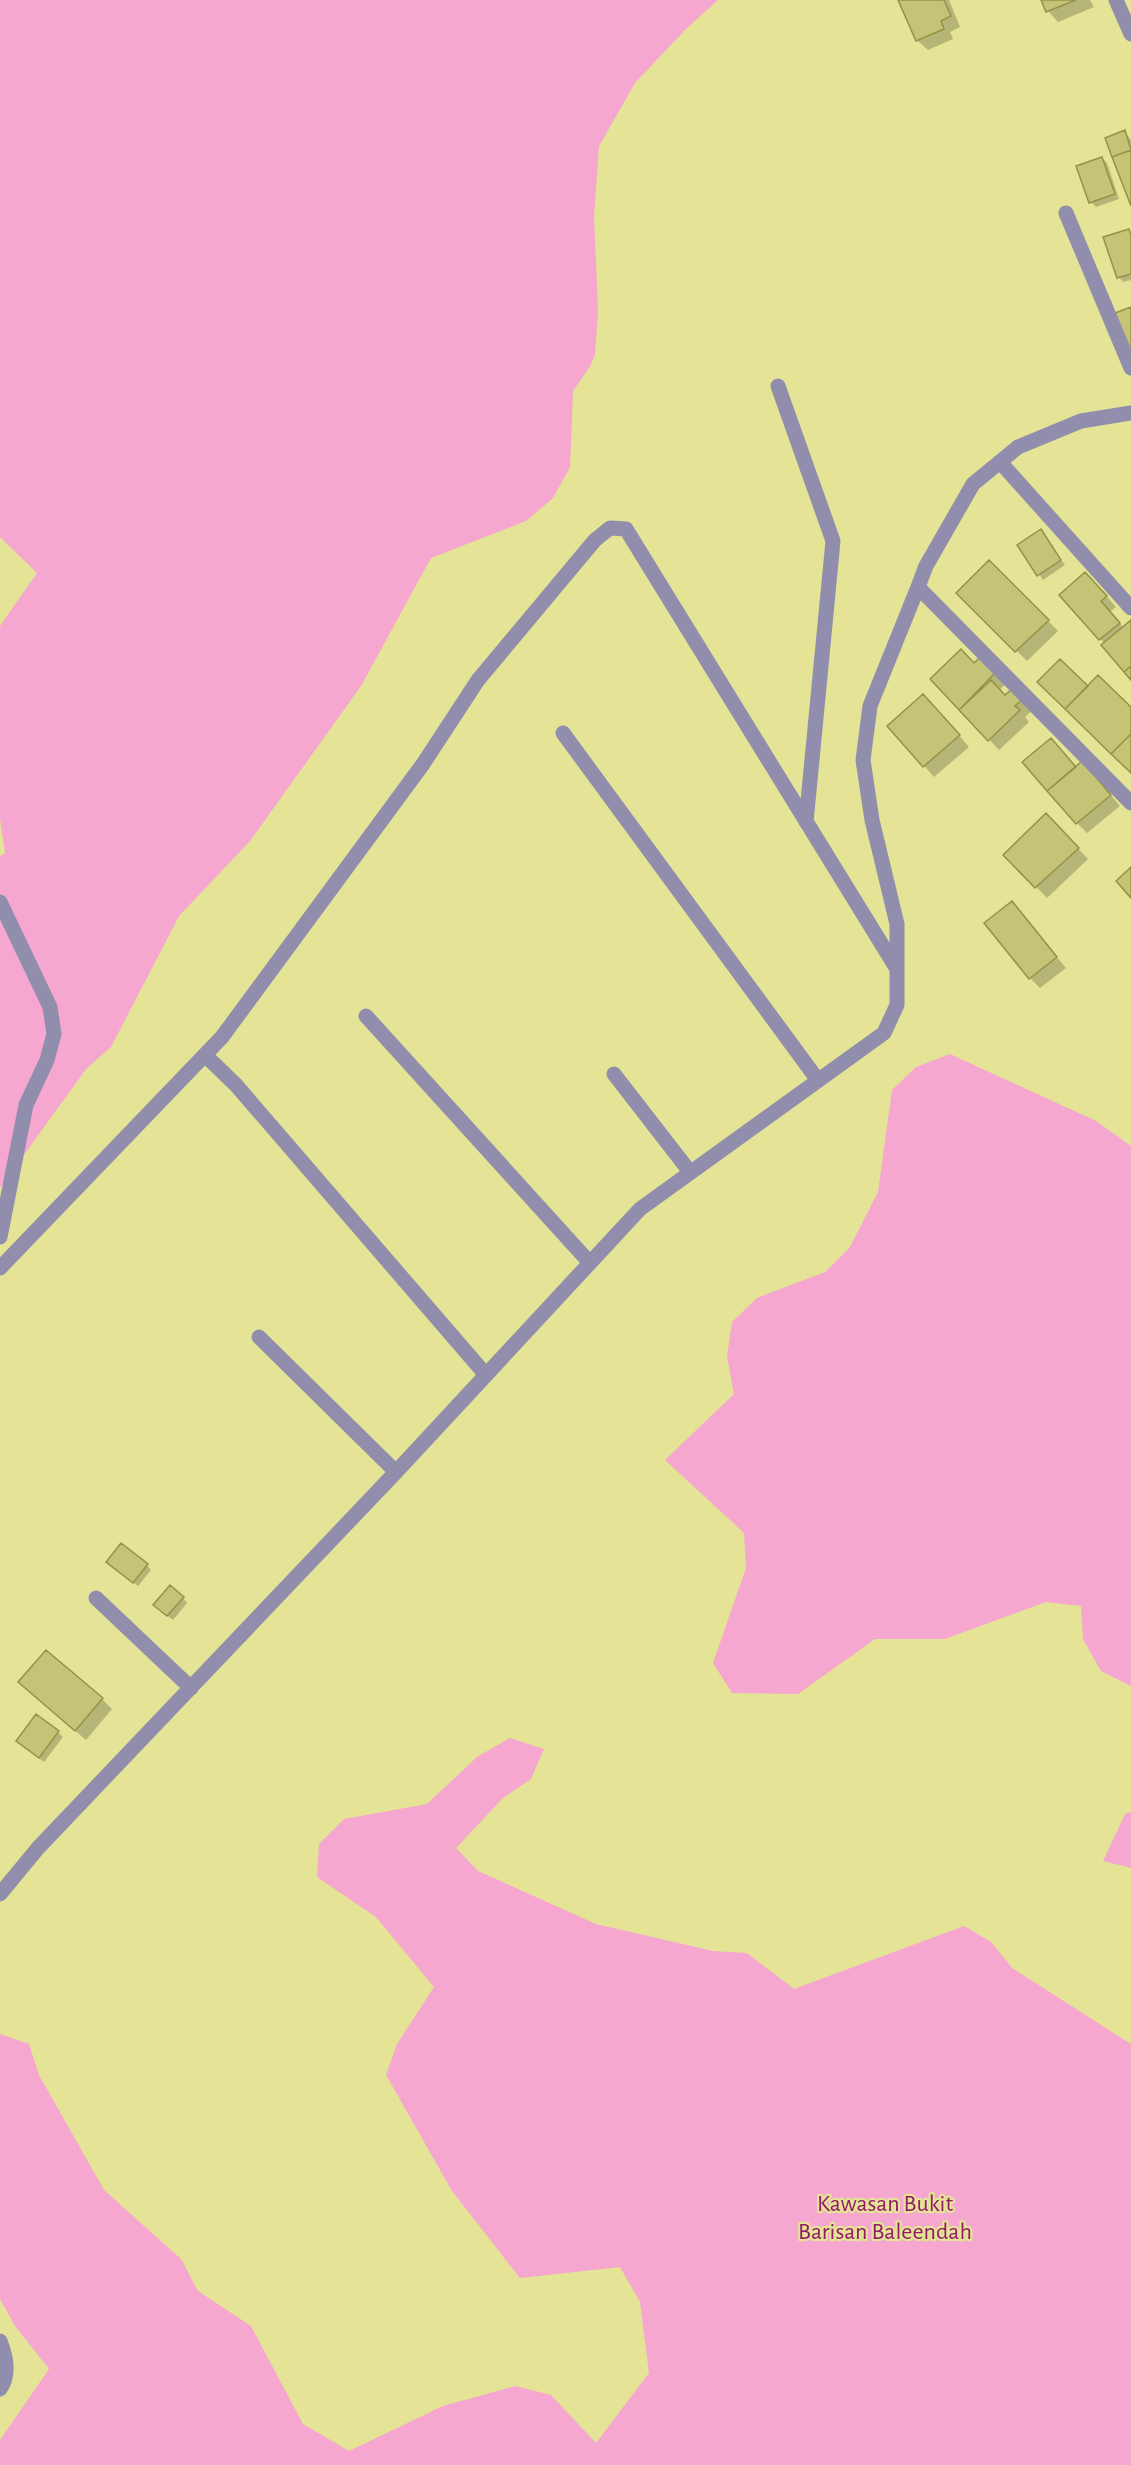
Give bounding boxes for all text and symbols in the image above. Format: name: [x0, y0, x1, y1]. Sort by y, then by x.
park label: Kawasan Bukit Barisan Baleendah: [798, 2192, 972, 2244]

